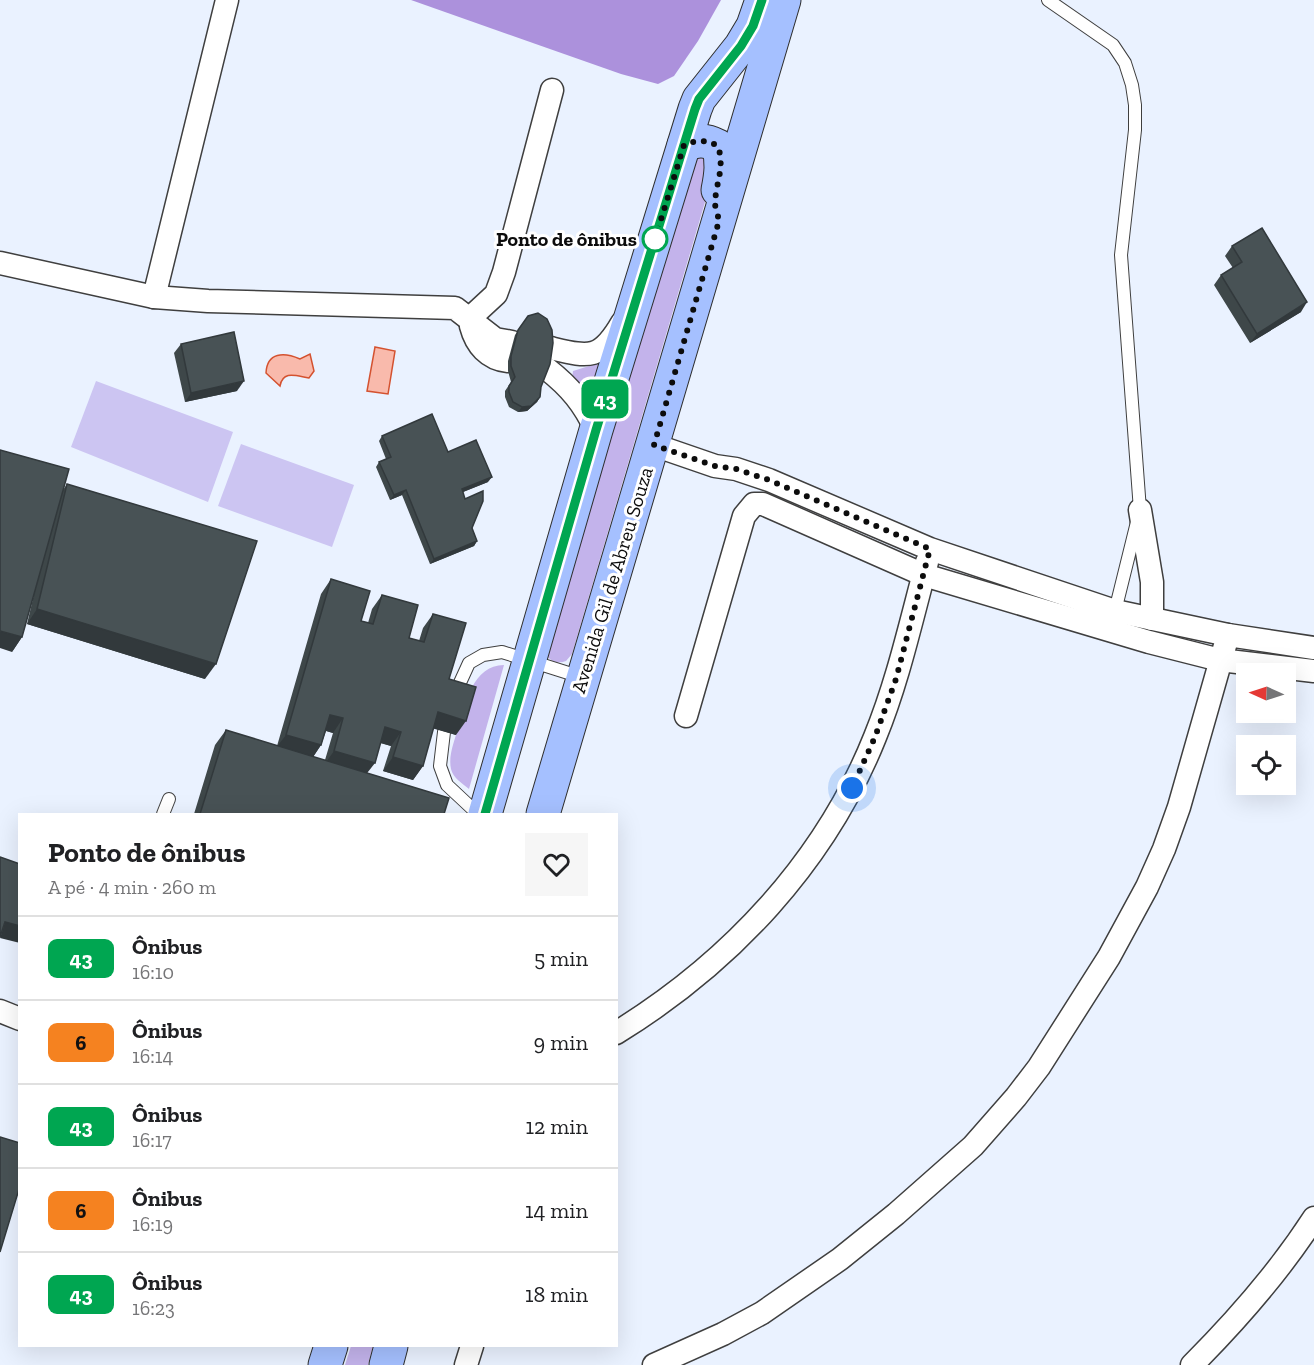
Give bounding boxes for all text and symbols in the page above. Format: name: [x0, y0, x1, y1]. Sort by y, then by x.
marker: Ponto de ônibus: [642, 226, 668, 252]
place label: Ponto de ônibus: [496, 227, 637, 251]
line badge: 43: [578, 380, 632, 418]
text: 43: [593, 387, 617, 412]
street label: Avenida Gil de Abreu Souza: [566, 464, 658, 696]
north arrow: [1236, 663, 1296, 723]
map controls: [1236, 663, 1296, 795]
button: locate: [1236, 735, 1296, 795]
your location: [837, 773, 867, 803]
button: heart: [525, 833, 588, 896]
text: Ponto de ônibus: [48, 836, 246, 869]
text: A pé · 4 min · 260 m: [48, 875, 216, 899]
text: Ônibus: [132, 933, 202, 960]
text: 5 min: [534, 945, 588, 972]
text: 43: [69, 946, 93, 971]
text: 16:10: [132, 960, 174, 984]
text: Ônibus: [132, 1017, 202, 1044]
text: 9 min: [534, 1029, 588, 1056]
text: 6: [75, 1030, 87, 1055]
text: 16:14: [132, 1044, 173, 1068]
text: Ônibus: [132, 1101, 202, 1128]
text: 12 min: [525, 1113, 588, 1140]
text: 43: [69, 1114, 93, 1139]
text: 16:17: [132, 1128, 172, 1152]
text: Ônibus: [132, 1185, 202, 1212]
text: 14 min: [525, 1197, 588, 1224]
text: 6: [75, 1198, 87, 1223]
text: 16:19: [132, 1212, 173, 1236]
text: Ônibus: [132, 1269, 202, 1296]
text: 18 min: [525, 1281, 588, 1308]
text: 43: [69, 1282, 93, 1307]
text: 16:23: [132, 1296, 175, 1320]

